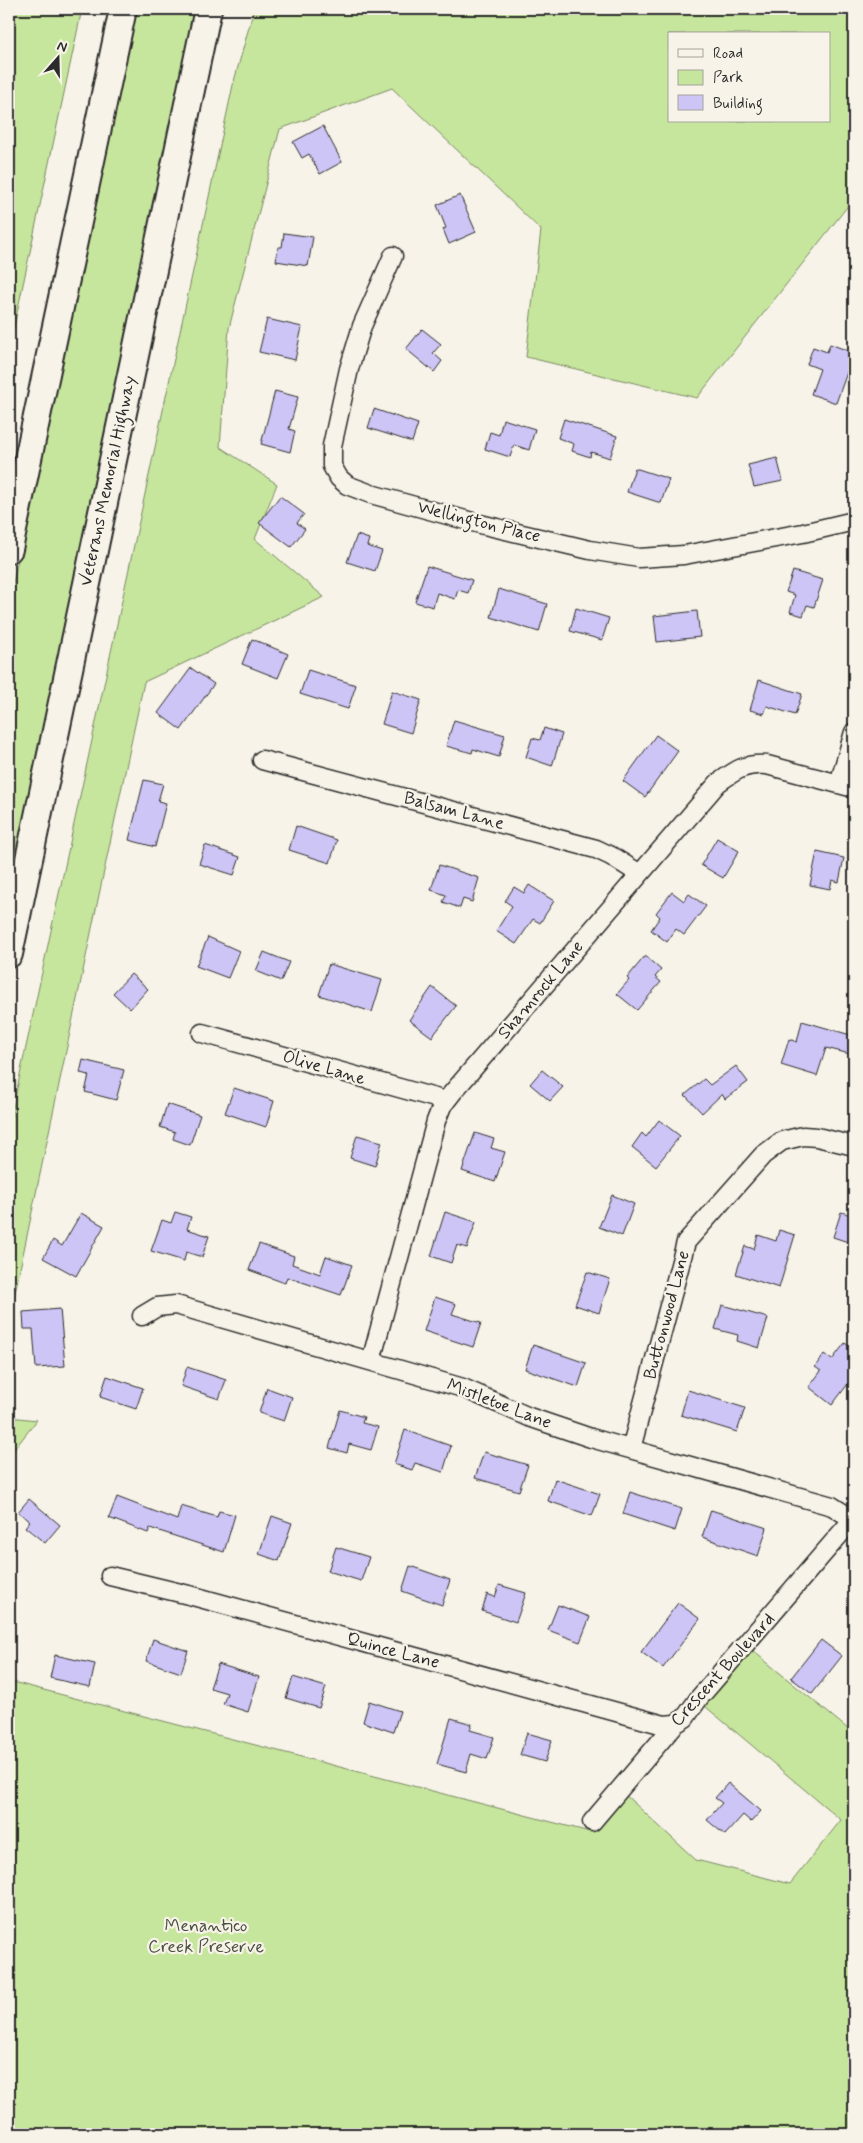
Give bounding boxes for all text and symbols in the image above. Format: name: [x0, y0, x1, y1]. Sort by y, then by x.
north arrow: [32, 32, 82, 82]
legend: [668, 32, 830, 122]
text: N: [55, 37, 70, 57]
text: Road: [713, 44, 743, 64]
text: Park: [713, 68, 743, 88]
text: Building: [713, 94, 763, 115]
street label: Veterans Memorial Highway: [74, 374, 144, 589]
street label: Wellington Place: [415, 495, 543, 551]
street label: Balsam Lane: [401, 786, 507, 836]
street label: Shamrock Lane: [493, 936, 589, 1044]
street label: Olive Lane: [280, 1045, 368, 1091]
street label: Buttonwood Lane: [638, 1248, 696, 1382]
street label: Mistletoe Lane: [443, 1373, 555, 1435]
street label: Crescent Boulevard: [665, 1608, 781, 1732]
street label: Quince Lane: [344, 1627, 442, 1675]
park label: Menantico Creek Preserve: [148, 1914, 264, 1959]

